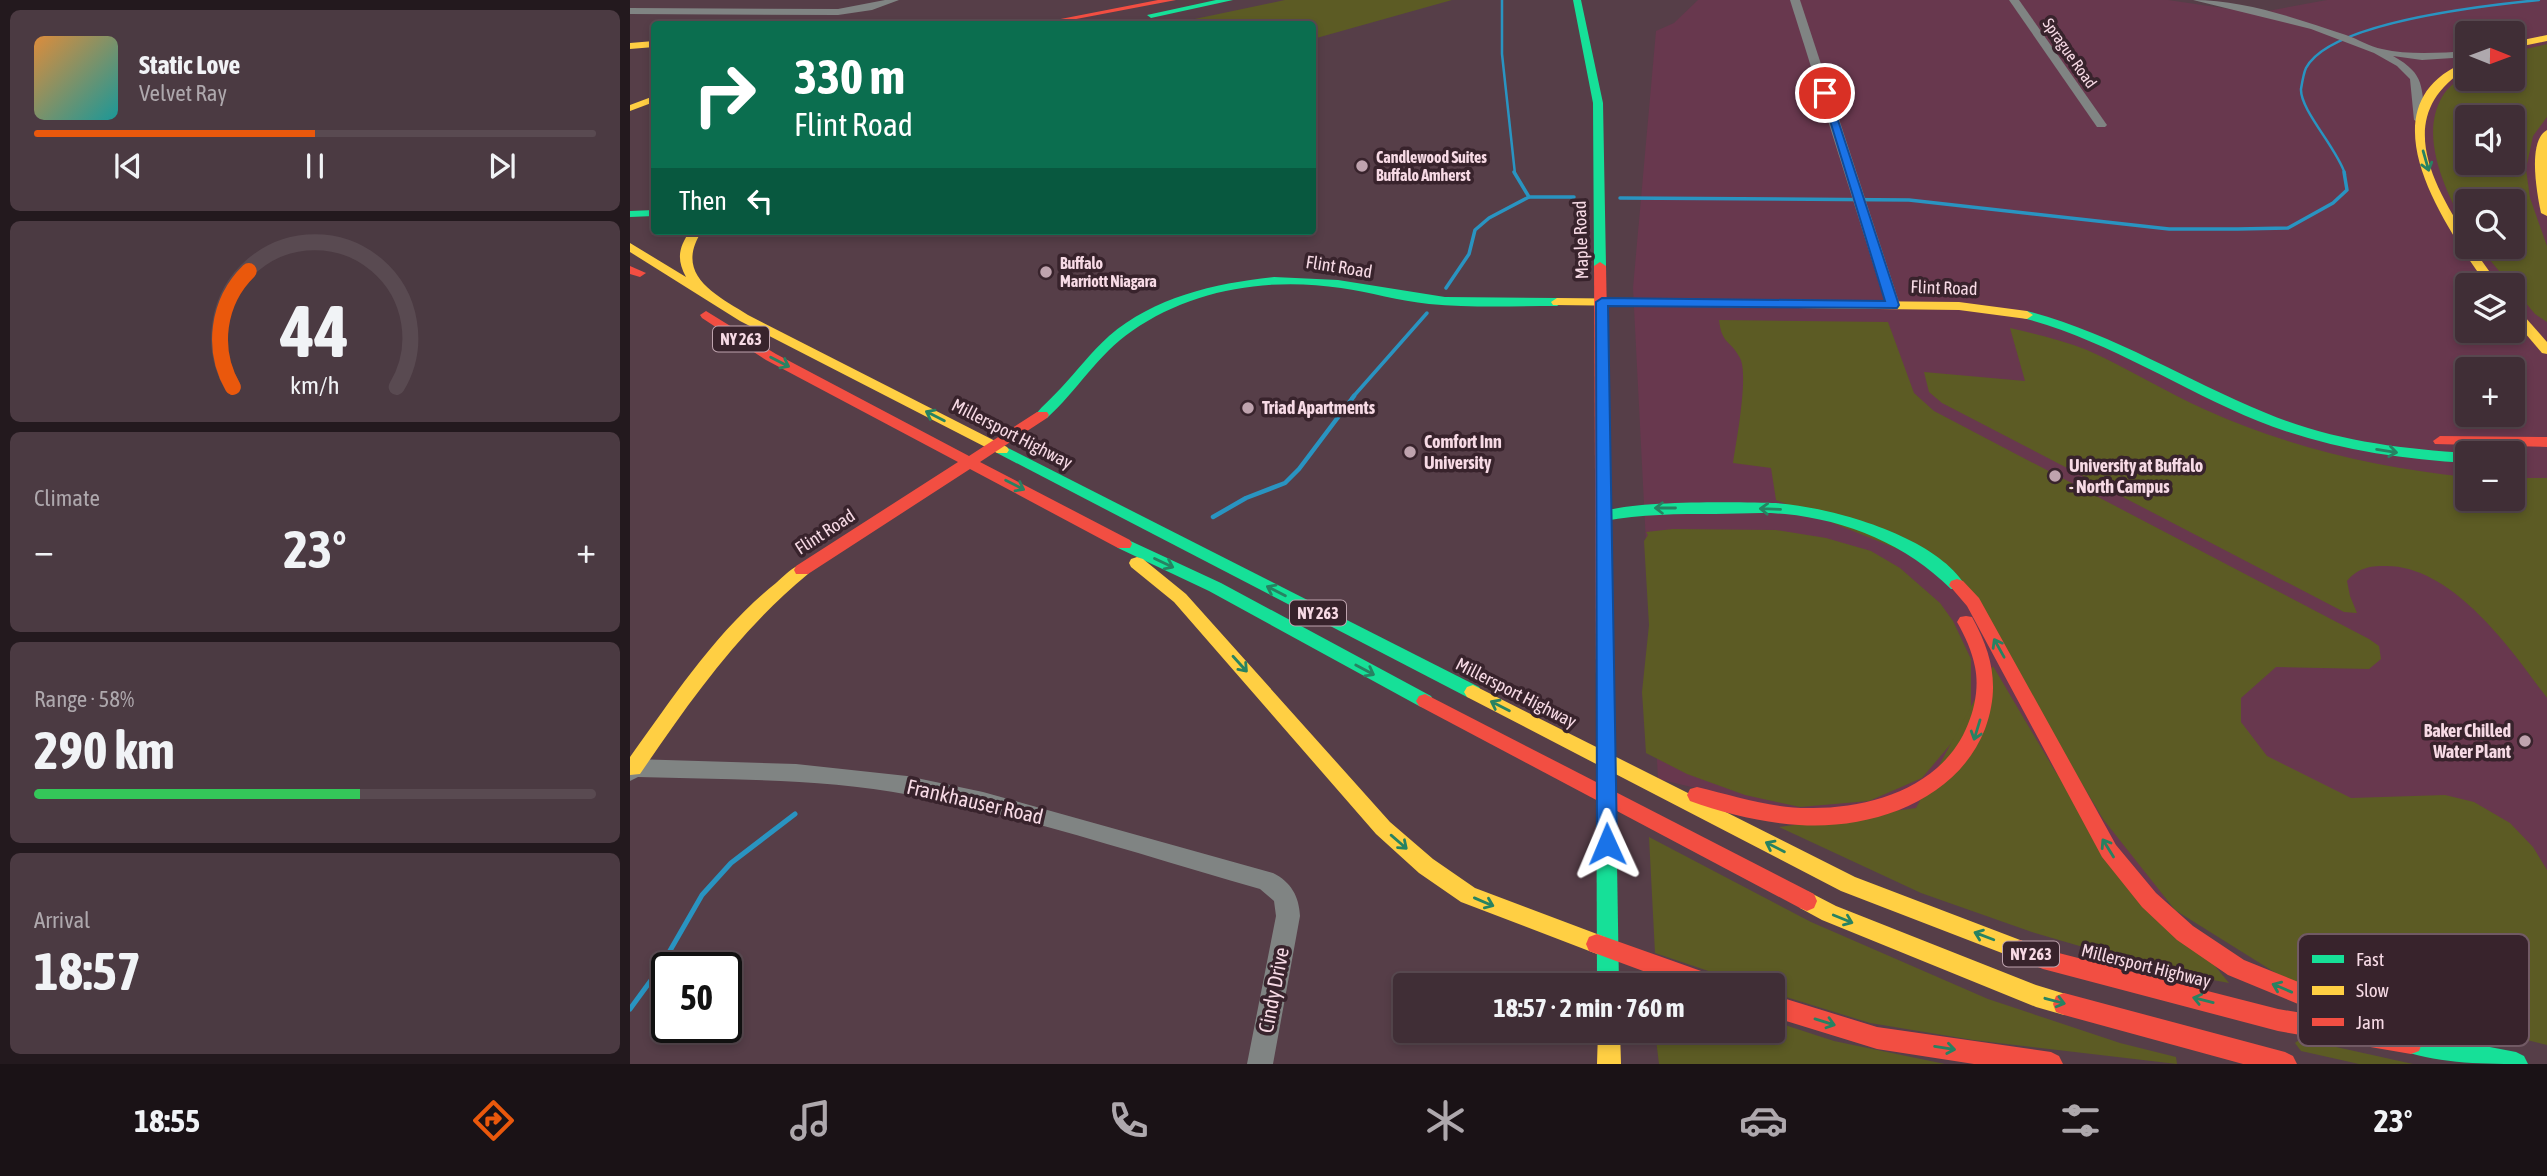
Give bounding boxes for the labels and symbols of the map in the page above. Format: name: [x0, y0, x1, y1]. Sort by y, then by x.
street label: Sprague Road: [2039, 15, 2101, 92]
north arrow: [2455, 21, 2525, 91]
pin: [1795, 63, 1855, 123]
place label: Candlewood Suites Buffalo Amherst: [1376, 148, 1487, 184]
one-way arrow: [2421, 149, 2434, 171]
marker: Candlewood Suites Buffalo Amherst: [1354, 158, 1370, 174]
street label: Maple Road: [1569, 200, 1592, 280]
street label: Flint Road: [1304, 251, 1374, 282]
place label: Buffalo Marriott Niagara: [1060, 254, 1157, 290]
marker: Buffalo Marriott Niagara: [1038, 264, 1054, 280]
street label: Flint Road: [1910, 276, 1978, 299]
road number: NY 263: [713, 326, 769, 352]
one-way arrow: [769, 355, 790, 369]
street label: Millersport Highway: [948, 394, 1076, 473]
place label: Triad Apartments: [1262, 397, 1376, 418]
marker: Triad Apartments: [1240, 400, 1256, 416]
one-way arrow: [925, 408, 946, 422]
place label: Comfort Inn University: [1424, 431, 1502, 473]
marker: Comfort Inn University: [1402, 444, 1418, 460]
one-way arrow: [2375, 445, 2398, 458]
place label: University at Buffalo - North Campus: [2069, 455, 2203, 497]
marker: University at Buffalo - North Campus: [2047, 468, 2063, 484]
one-way arrow: [1004, 478, 1024, 492]
one-way arrow: [1653, 501, 1676, 515]
one-way arrow: [1758, 502, 1781, 515]
street label: Flint Road: [791, 505, 859, 559]
one-way arrow: [1153, 557, 1174, 571]
one-way arrow: [1266, 584, 1287, 598]
road number: NY 263: [1290, 600, 1346, 626]
one-way arrow: [1992, 638, 2005, 659]
street label: Millersport Highway: [1452, 653, 1580, 732]
one-way arrow: [1232, 655, 1248, 673]
one-way arrow: [1354, 663, 1374, 677]
one-way arrow: [1490, 699, 1511, 713]
one-way arrow: [1969, 719, 1982, 741]
place label: Baker Chilled Water Plant: [2424, 720, 2512, 762]
marker: Baker Chilled Water Plant: [2517, 733, 2533, 749]
street label: Frankhauser Road: [905, 774, 1046, 828]
position arrow: [1570, 807, 1644, 881]
one-way arrow: [1390, 834, 1408, 850]
one-way arrow: [2101, 838, 2115, 858]
one-way arrow: [1766, 840, 1786, 854]
one-way arrow: [1473, 896, 1494, 909]
one-way arrow: [1832, 913, 1854, 926]
one-way arrow: [1974, 929, 1996, 942]
legend: [2298, 934, 2529, 1046]
street label: Millersport Highway: [2079, 939, 2213, 992]
road number: NY 263: [2003, 942, 2059, 966]
street label: Cindy Drive: [1253, 945, 1293, 1035]
text: Fast: [2356, 948, 2384, 970]
speed limit sign: 50: [651, 952, 742, 1043]
text: Slow: [2356, 979, 2390, 1001]
one-way arrow: [2272, 980, 2293, 993]
one-way arrow: [2192, 993, 2214, 1006]
one-way arrow: [2044, 996, 2066, 1009]
text: Jam: [2356, 1011, 2385, 1033]
one-way arrow: [1814, 1016, 1836, 1029]
one-way arrow: [1933, 1042, 1956, 1055]

